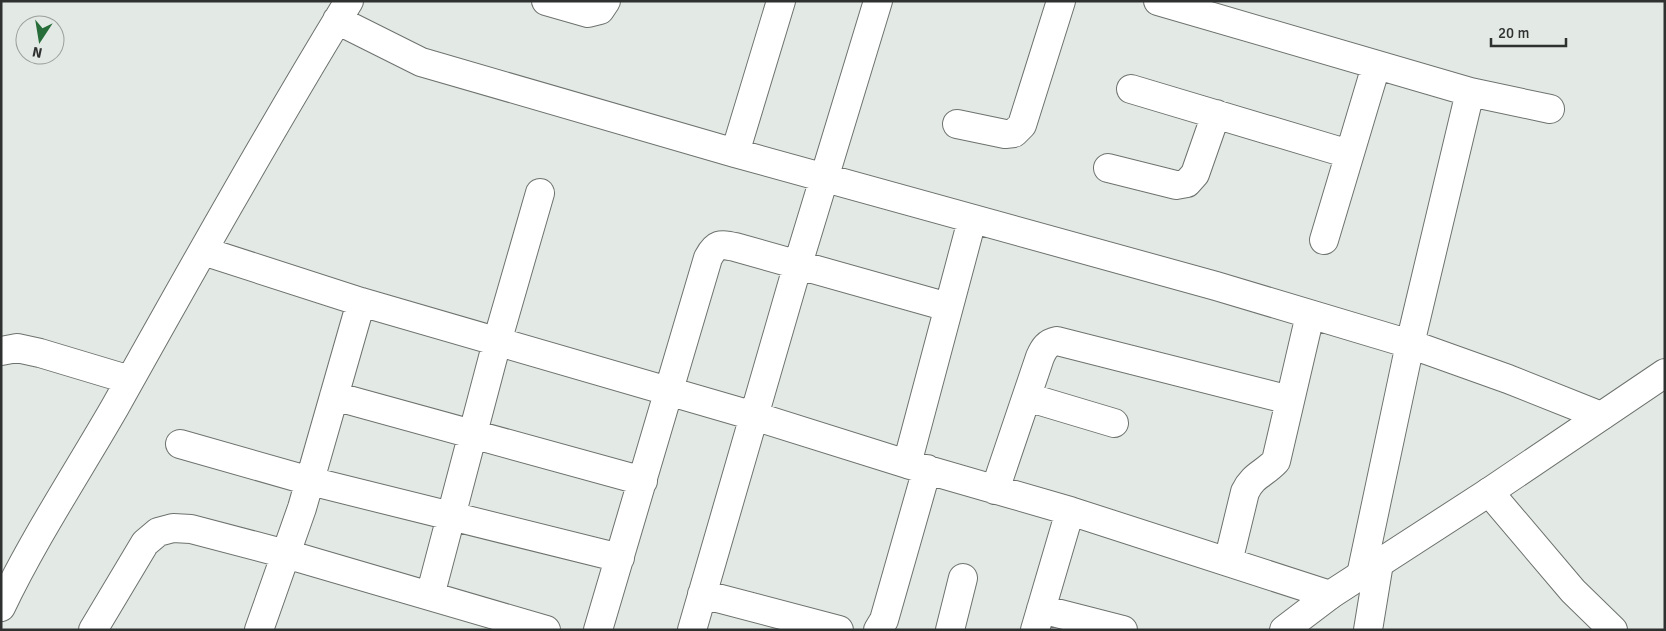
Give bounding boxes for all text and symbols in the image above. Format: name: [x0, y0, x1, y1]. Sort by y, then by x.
north arrow: [15, 15, 65, 65]
scale bar: [1491, 15, 1566, 47]
text: 20 m: [1498, 24, 1529, 42]
text: N: [31, 43, 44, 62]

